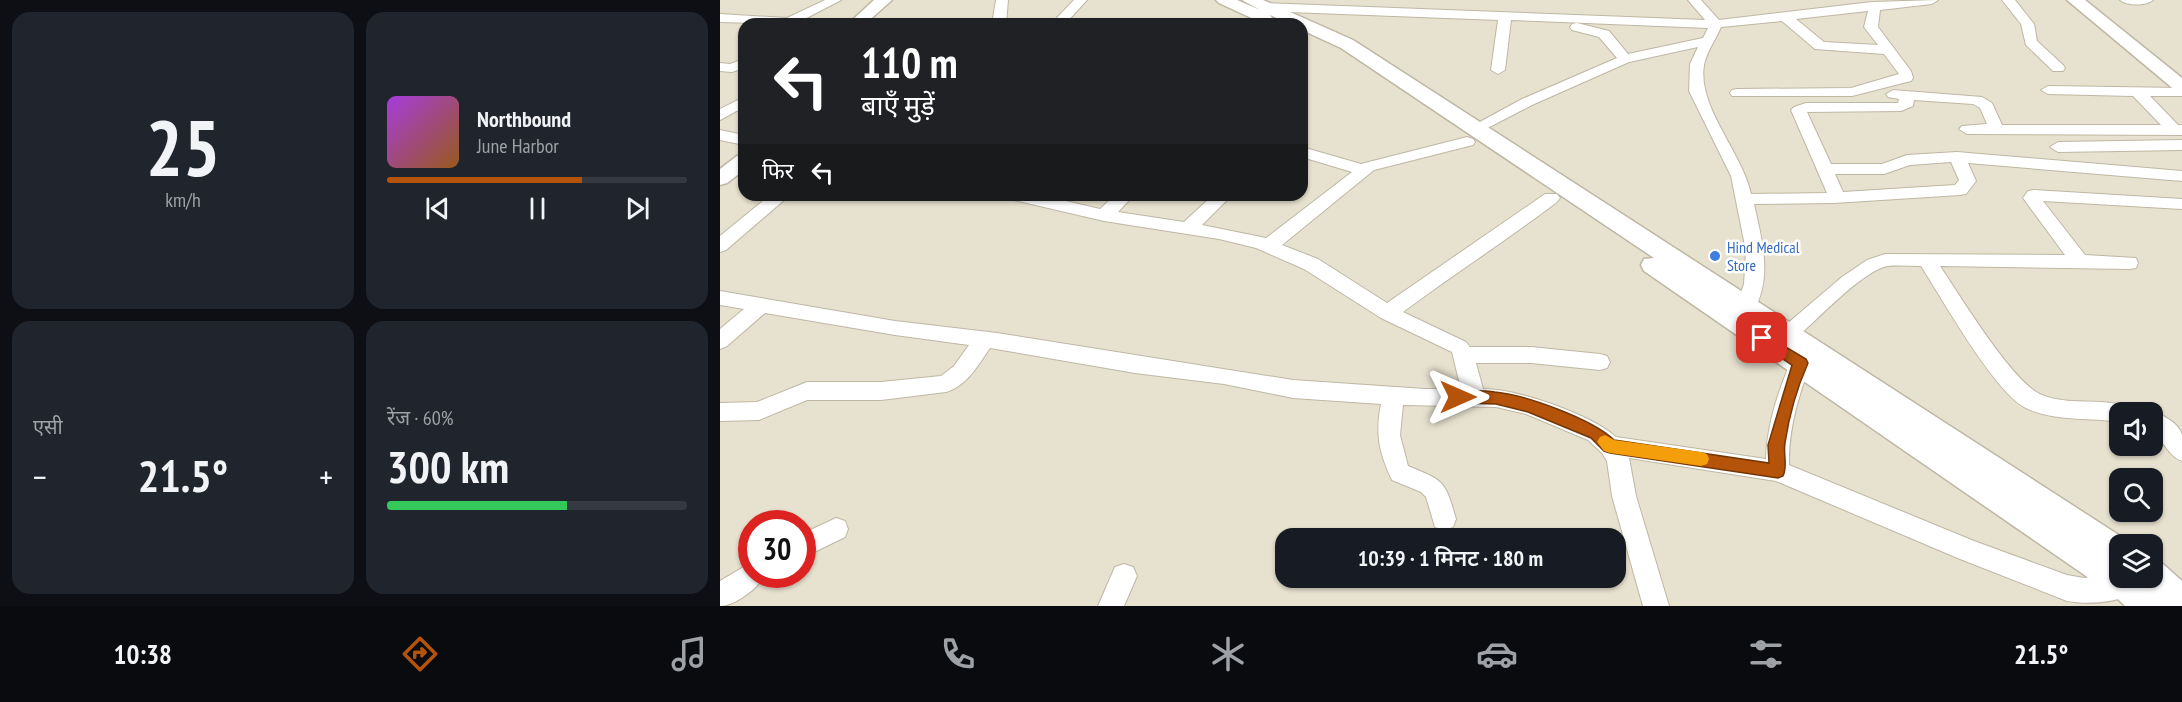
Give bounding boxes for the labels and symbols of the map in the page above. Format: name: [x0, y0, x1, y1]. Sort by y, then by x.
place label: Hind Medical Store: [1727, 237, 1800, 275]
marker: Hind Medical Store: [1708, 249, 1722, 263]
pin: [1736, 312, 1787, 363]
position arrow: [1426, 365, 1490, 429]
speed limit sign: 30: [738, 510, 816, 588]

